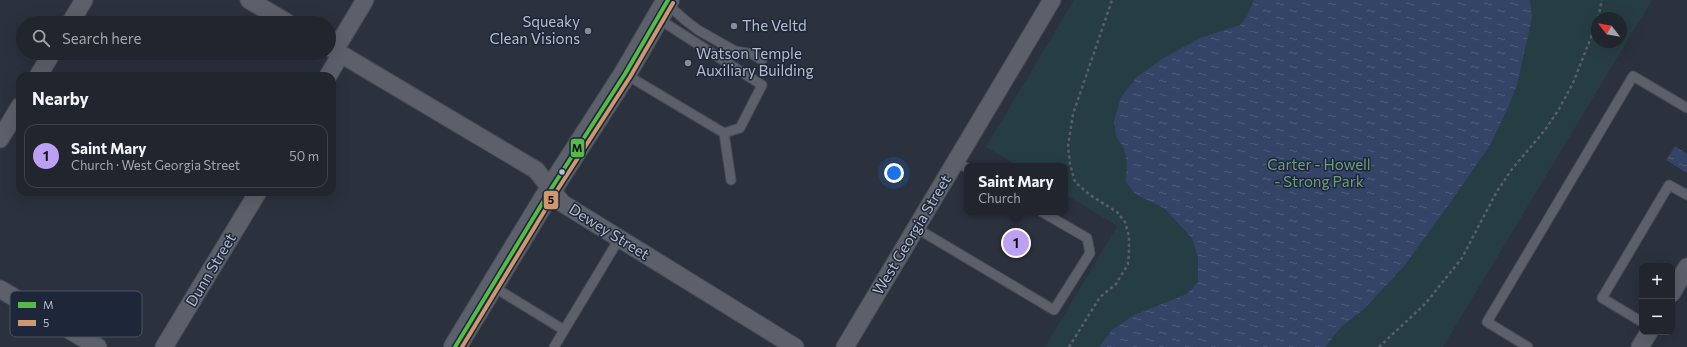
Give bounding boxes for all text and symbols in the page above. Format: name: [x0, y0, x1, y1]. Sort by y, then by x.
place label: Squeaky Clean Visions: [489, 12, 580, 47]
north arrow: [1591, 12, 1627, 48]
search box: [16, 16, 336, 60]
place label: The Veltd: [742, 16, 807, 34]
marker: The Veltd: [729, 21, 739, 31]
marker: Squeaky Clean Visions: [583, 26, 593, 36]
icon: search: [30, 27, 52, 49]
text: Search here: [62, 29, 141, 47]
place label: Watson Temple Auxiliary Building: [696, 44, 814, 79]
marker: Watson Temple Auxiliary Building: [683, 58, 693, 68]
text: Nearby: [32, 88, 89, 109]
line badge: M: [570, 138, 585, 158]
text: Saint Mary: [71, 139, 147, 157]
text: M: [572, 141, 583, 154]
text: 1: [43, 148, 49, 164]
text: 50 m: [289, 148, 319, 164]
park label: Carter - Howell - Strong Park: [1267, 155, 1371, 190]
text: Church · West Georgia Street: [71, 157, 240, 173]
your location: [884, 163, 904, 183]
popup: [964, 163, 1068, 215]
unlabelled marker: [557, 167, 567, 177]
street label: West Georgia Street: [868, 171, 954, 298]
text: Saint Mary: [978, 172, 1054, 190]
line badge: 5: [543, 190, 559, 210]
text: Church: [978, 190, 1021, 206]
text: 5: [548, 193, 554, 206]
street label: Dewey Street: [566, 199, 653, 263]
pin: 1: [1003, 228, 1029, 258]
street label: Dunn Street: [181, 230, 239, 309]
map controls: [1639, 263, 1675, 335]
button: +: [1639, 263, 1675, 299]
legend: [10, 291, 142, 337]
text: M: [43, 298, 54, 311]
button: −: [1639, 299, 1675, 335]
text: 5: [43, 316, 49, 329]

